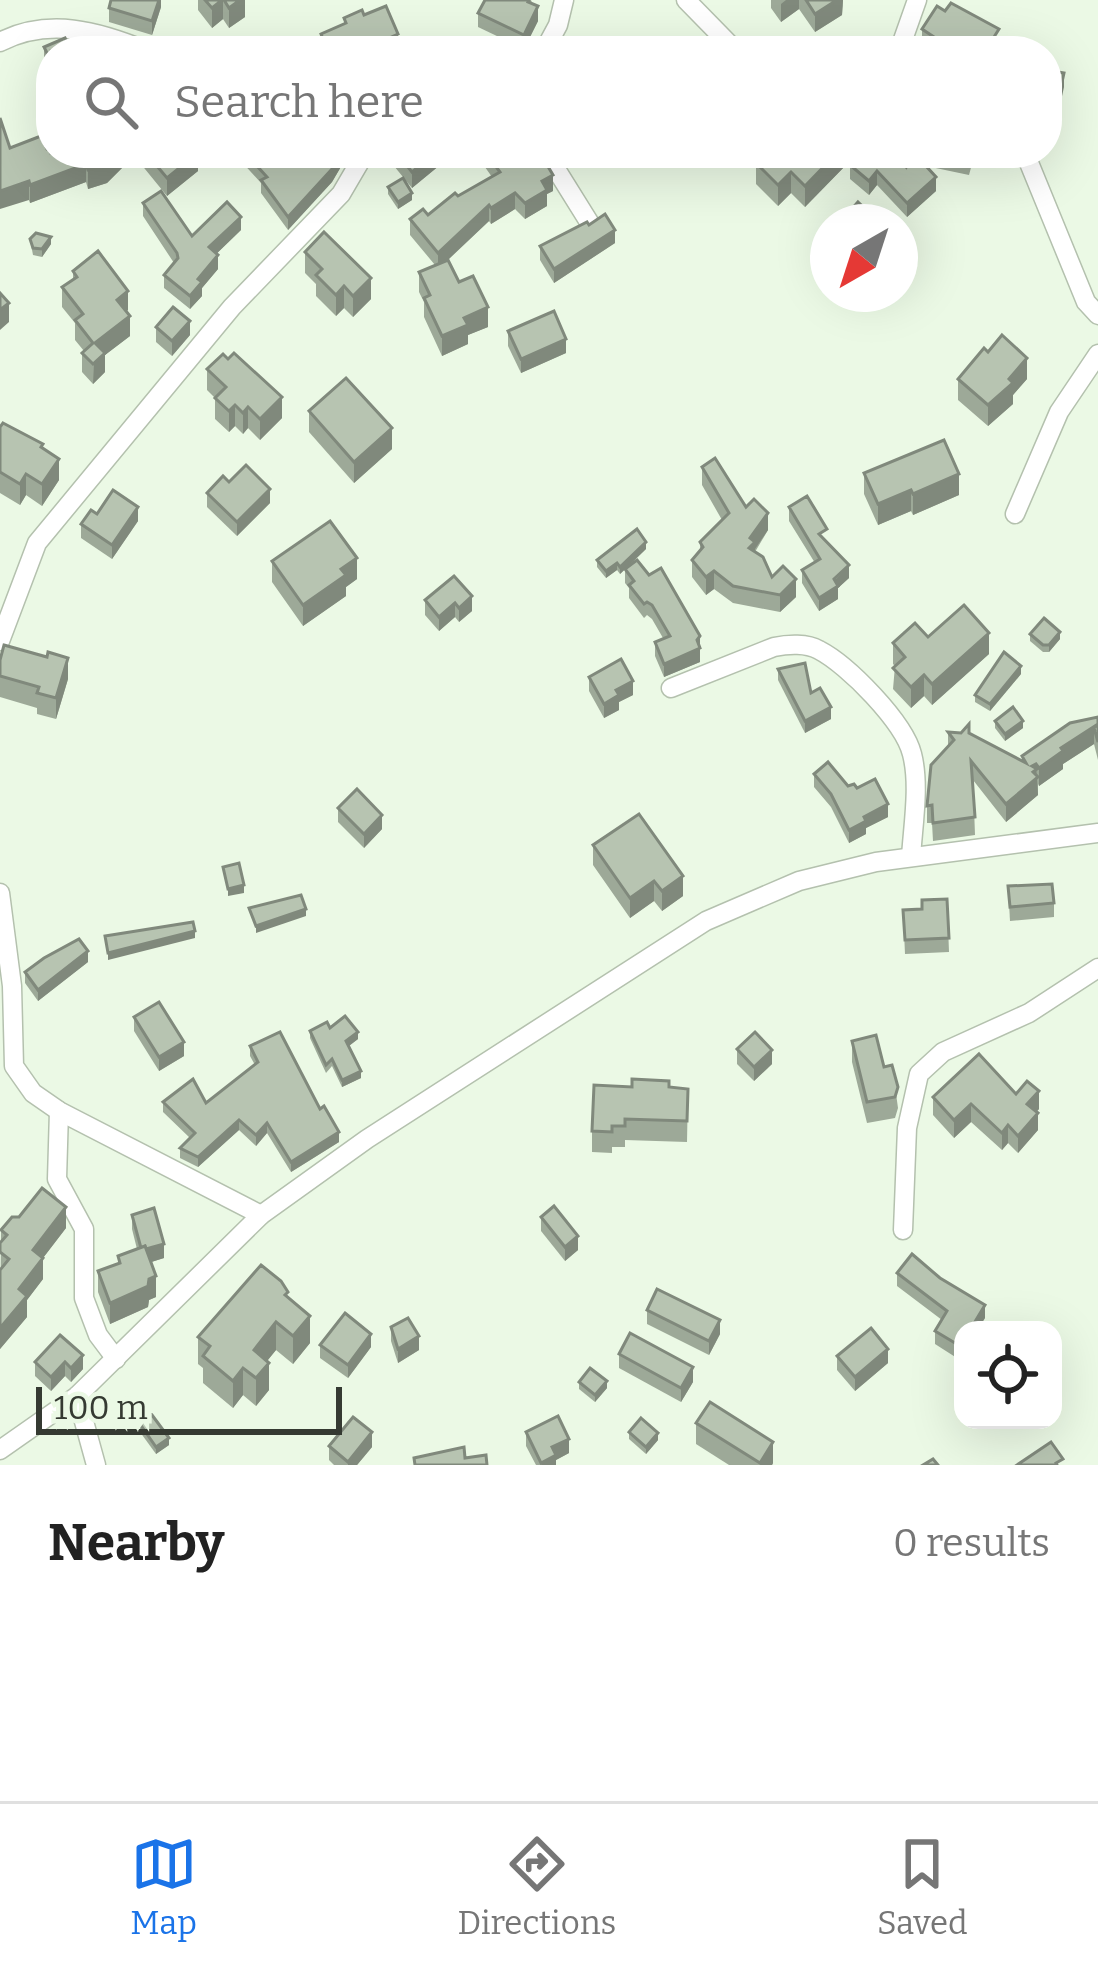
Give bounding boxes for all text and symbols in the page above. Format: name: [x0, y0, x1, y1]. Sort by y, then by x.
search box: [36, 36, 1062, 168]
icon: search: [78, 69, 144, 135]
text: Search here: [174, 75, 424, 129]
north arrow: [810, 204, 918, 312]
map controls: [954, 1321, 1062, 1429]
button: locate: [954, 1321, 1062, 1429]
scale bar: [36, 1381, 342, 1434]
text: 100 m: [54, 1388, 148, 1428]
text: Nearby: [48, 1512, 224, 1574]
text: 0 results: [893, 1520, 1050, 1566]
tab: Map: [130, 1831, 197, 1943]
tab: Directions: [458, 1831, 616, 1943]
tab: Saved: [877, 1831, 968, 1943]

